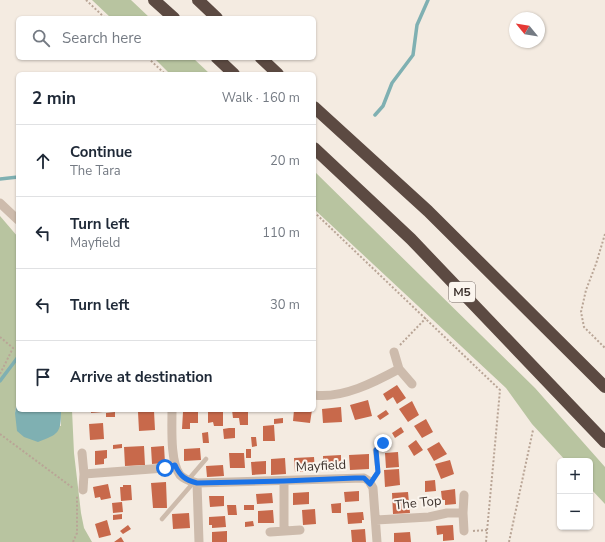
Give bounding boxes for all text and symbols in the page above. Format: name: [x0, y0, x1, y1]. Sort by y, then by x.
north arrow: [509, 12, 545, 48]
search box: [16, 16, 316, 60]
icon: search: [30, 27, 52, 49]
text: Search here: [62, 28, 142, 48]
text: 2 min: [32, 87, 76, 110]
text: Walk · 160 m: [222, 89, 300, 107]
text: Continue: [70, 142, 132, 162]
icon: ahead: [32, 150, 54, 172]
text: 20 m: [270, 152, 300, 170]
text: The Tara: [70, 162, 121, 180]
text: Turn left: [70, 214, 129, 234]
icon: left: [32, 222, 54, 244]
text: 110 m: [262, 224, 300, 242]
text: Mayfield: [70, 234, 120, 252]
road number: M5: [449, 282, 475, 302]
icon: left: [32, 294, 54, 316]
text: Turn left: [70, 295, 129, 315]
text: 30 m: [270, 296, 300, 314]
icon: arrive: [32, 366, 54, 388]
text: Arrive at destination: [70, 367, 213, 387]
route end: [374, 434, 392, 452]
street label: Mayfield: [295, 456, 347, 476]
map controls: [557, 458, 593, 530]
button: +: [557, 458, 593, 494]
route start: [156, 459, 174, 477]
street label: The Top: [394, 492, 442, 514]
button: −: [557, 494, 593, 530]

